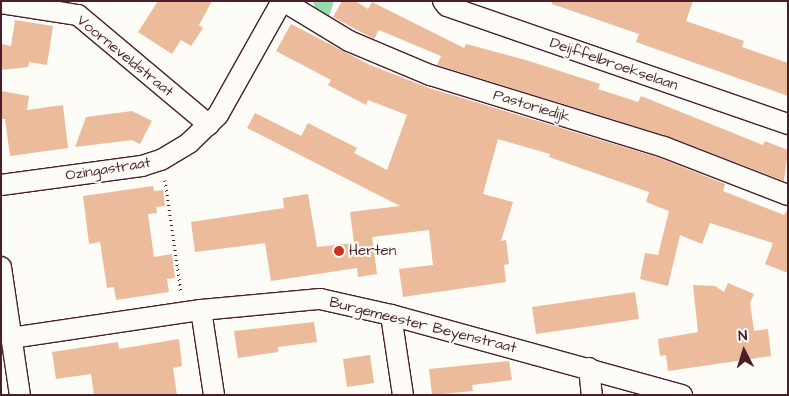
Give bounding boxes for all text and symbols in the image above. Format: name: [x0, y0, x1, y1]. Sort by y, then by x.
street label: Voorneveldstraat: [73, 11, 177, 101]
street label: Deijffelbroekselaan: [548, 34, 680, 94]
street label: Pastoriedijk: [491, 86, 573, 126]
street label: Ozingastraat: [64, 153, 152, 185]
place label: Herten: [349, 242, 396, 260]
marker: Herten: [333, 245, 345, 257]
street label: Burgemeester Beyenstraat: [328, 293, 518, 357]
north arrow: [719, 326, 769, 376]
text: N: [737, 326, 748, 346]

